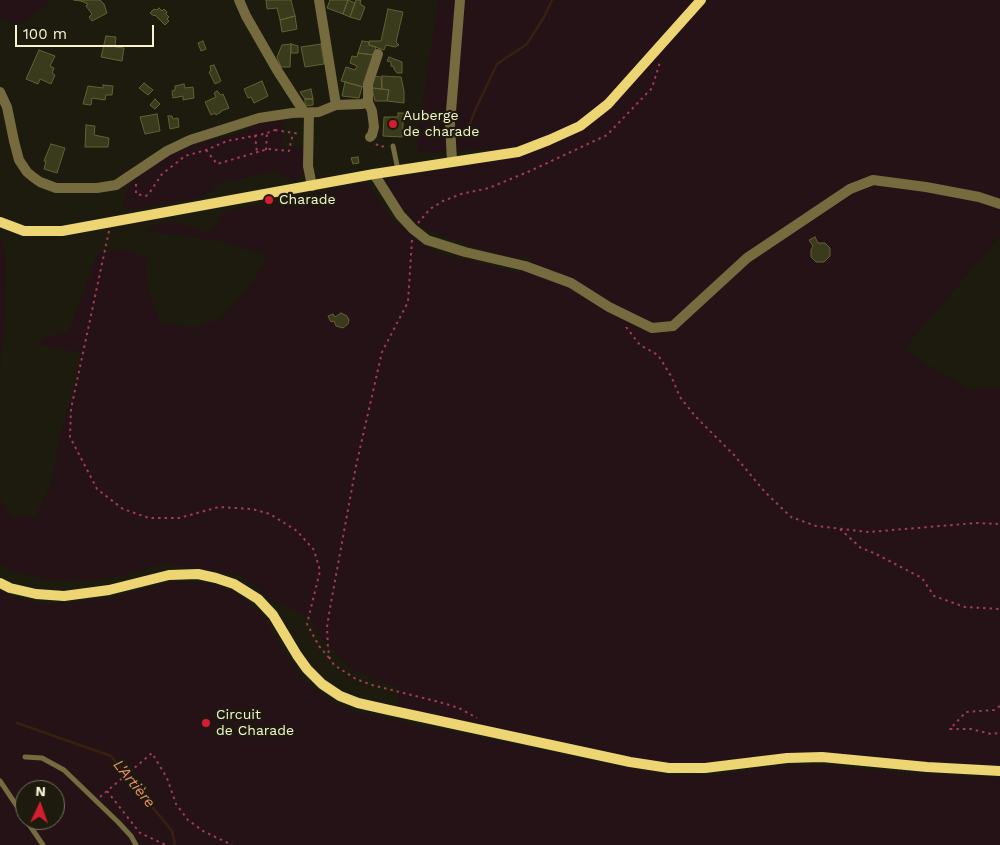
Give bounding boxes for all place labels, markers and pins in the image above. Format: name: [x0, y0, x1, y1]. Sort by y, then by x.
place label: Auberge de charade: [403, 108, 479, 140]
marker: Auberge de charade: [387, 118, 399, 130]
place label: Charade: [279, 192, 335, 208]
marker: Charade: [263, 194, 275, 206]
place label: Circuit de Charade: [216, 707, 294, 740]
marker: Circuit de Charade: [200, 717, 212, 729]

